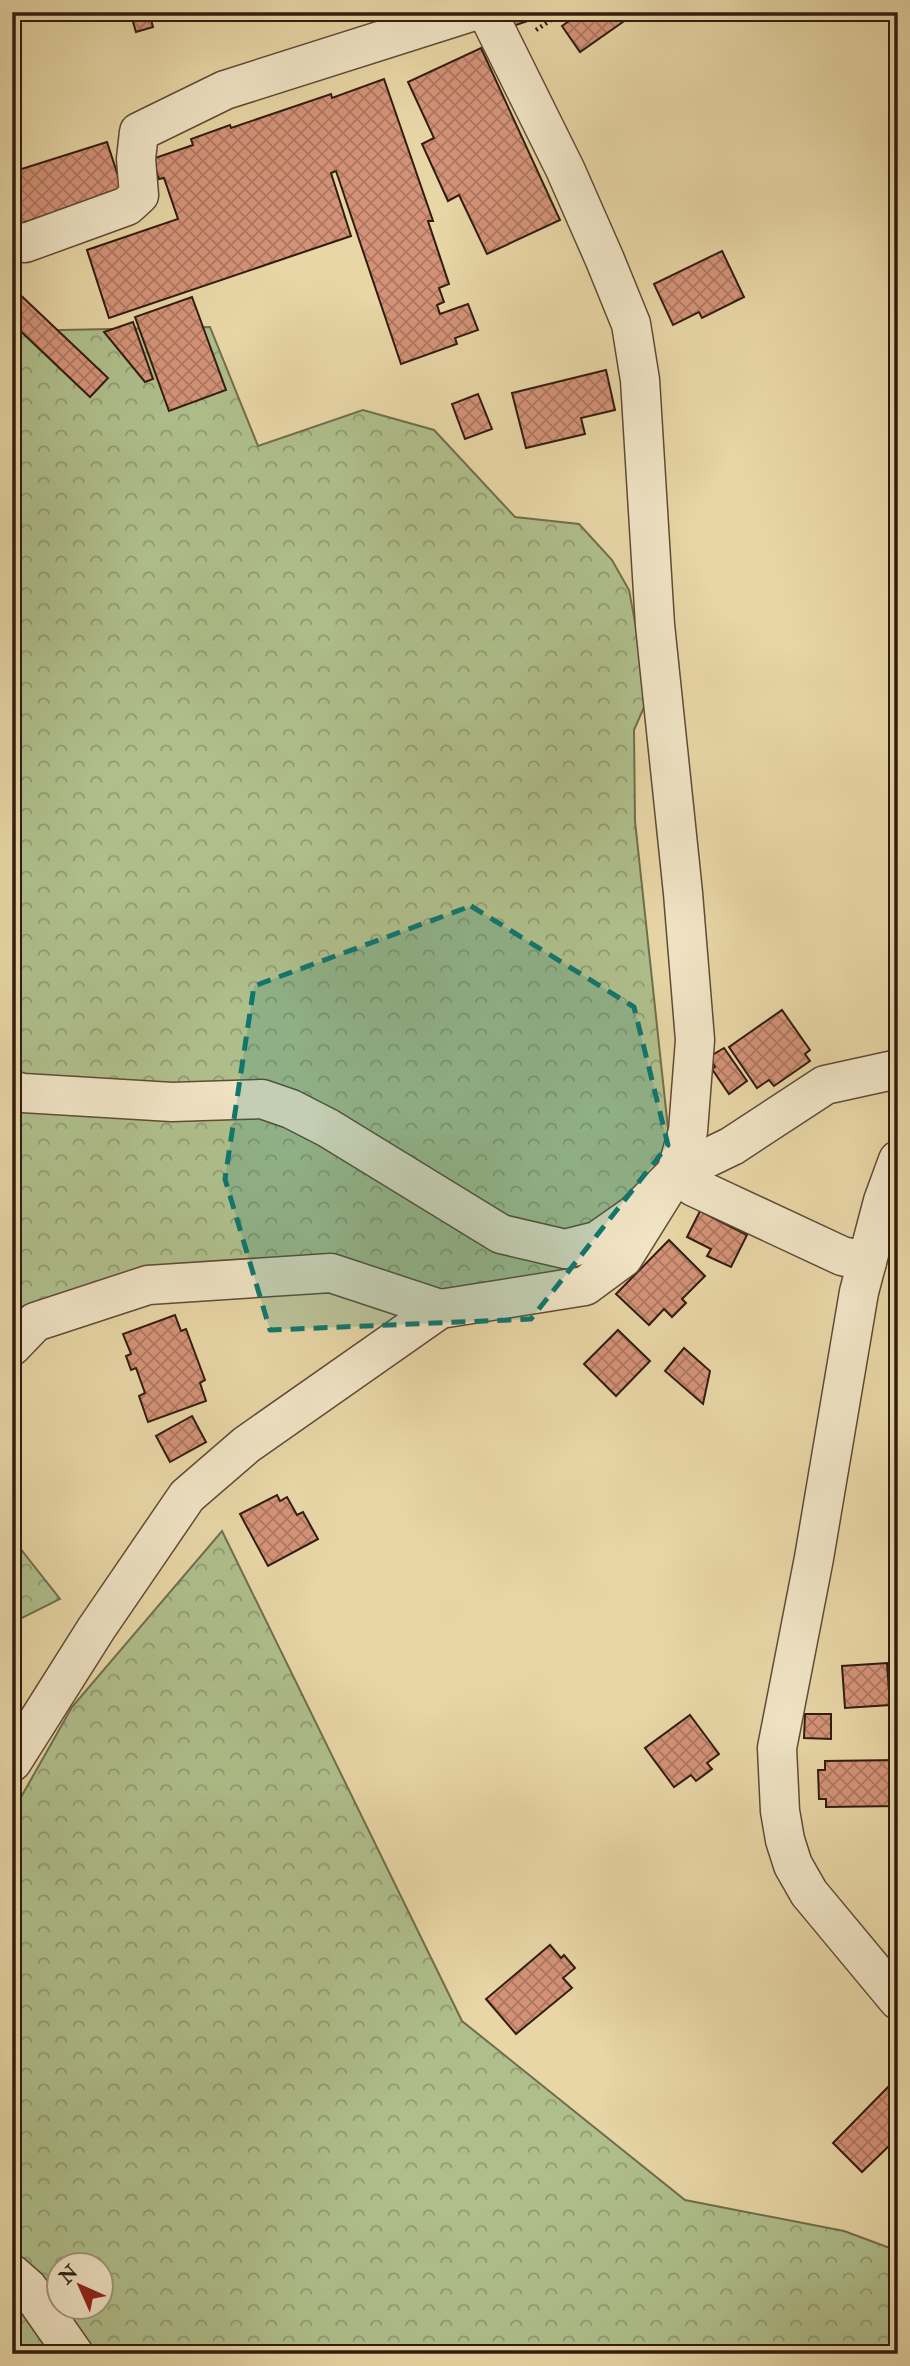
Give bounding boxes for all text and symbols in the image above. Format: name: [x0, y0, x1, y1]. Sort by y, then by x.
north arrow: [46, 2250, 116, 2320]
text: N: [53, 2259, 84, 2290]

